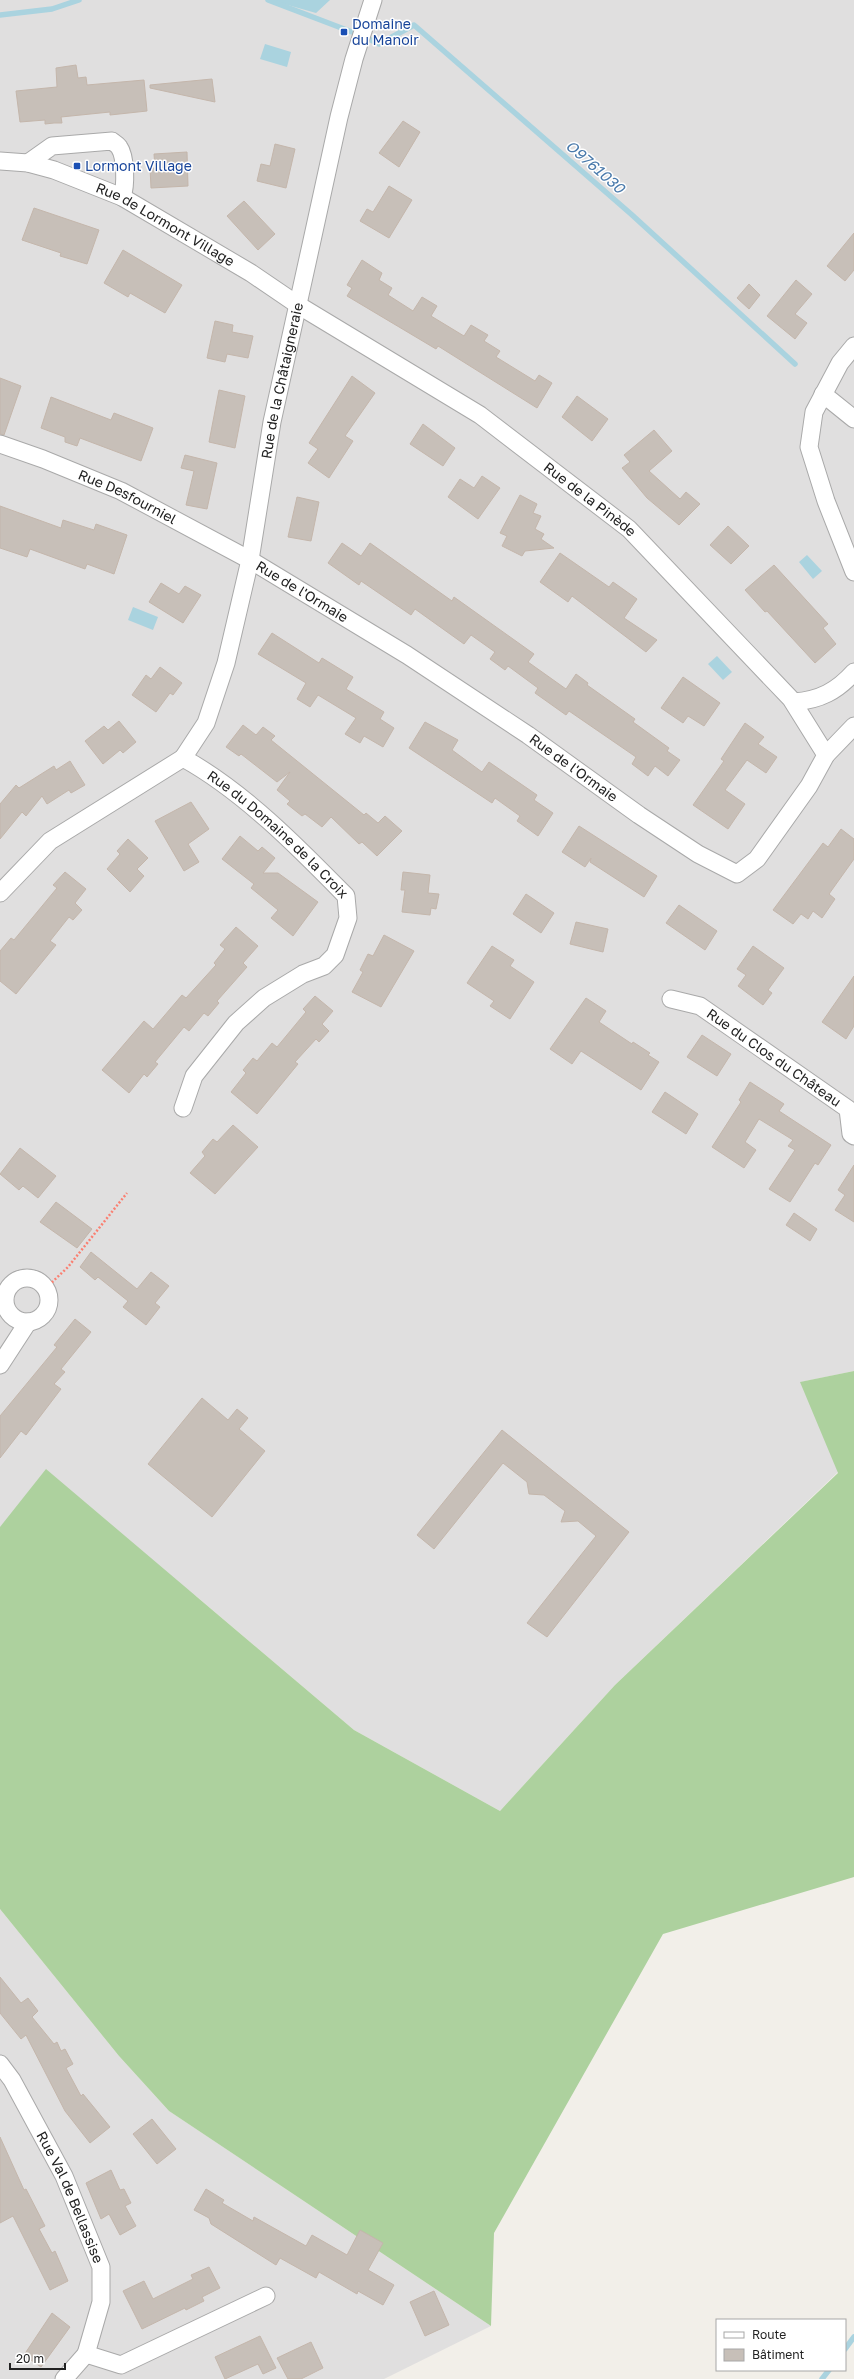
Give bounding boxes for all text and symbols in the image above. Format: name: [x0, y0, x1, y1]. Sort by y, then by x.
place label: Domaine du Manoir: [352, 15, 419, 48]
marker: Domaine du Manoir: [339, 27, 349, 37]
water label: O9761030: [563, 136, 630, 198]
place label: Lormont Village: [85, 157, 192, 174]
marker: Lormont Village: [72, 161, 82, 171]
street label: Rue de Lormont Village: [94, 179, 238, 269]
street label: Rue de la Châtaigneraie: [257, 301, 306, 460]
street label: Rue de la Pinède: [541, 458, 640, 540]
street label: Rue Desfourniel: [76, 465, 180, 527]
street label: Rue de l'Ormaie: [253, 557, 352, 625]
street label: Rue de l'Ormaie: [527, 730, 621, 805]
street label: Rue du Domaine de la Croix: [204, 766, 352, 902]
street label: Rue du Clos du Château: [704, 1004, 845, 1110]
street label: Rue Val de Bellassise: [33, 2128, 107, 2265]
legend: [716, 2319, 846, 2371]
text: Route: [752, 2327, 786, 2342]
scale bar: [10, 2345, 65, 2371]
text: Bâtiment: [752, 2347, 805, 2362]
text: 20 m: [16, 2351, 44, 2366]

